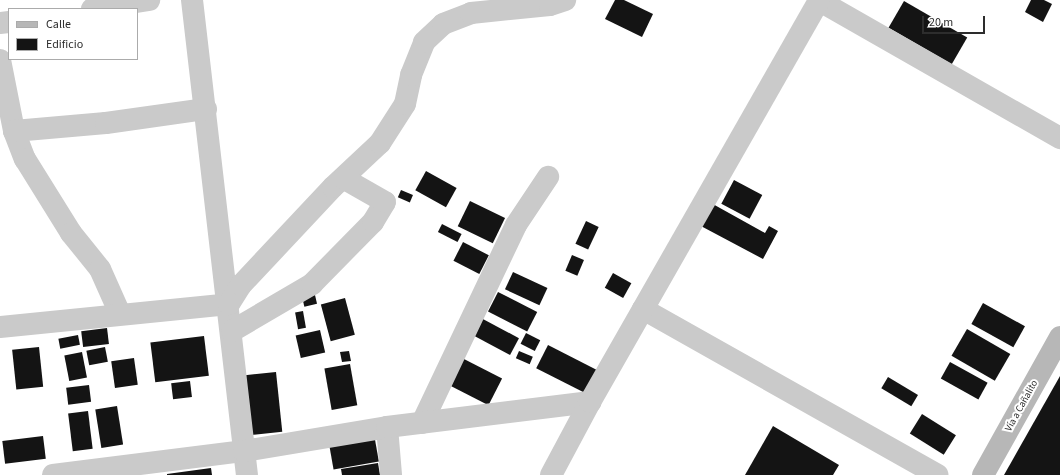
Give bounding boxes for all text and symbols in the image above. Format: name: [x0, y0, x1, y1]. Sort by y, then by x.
legend: [8, 8, 138, 60]
scale bar: [924, 8, 987, 34]
text: 20 m: [929, 14, 953, 31]
text: Calle: [46, 16, 71, 33]
text: Edificio: [46, 36, 83, 53]
street label: Vía a Cañalito: [1003, 378, 1041, 434]

